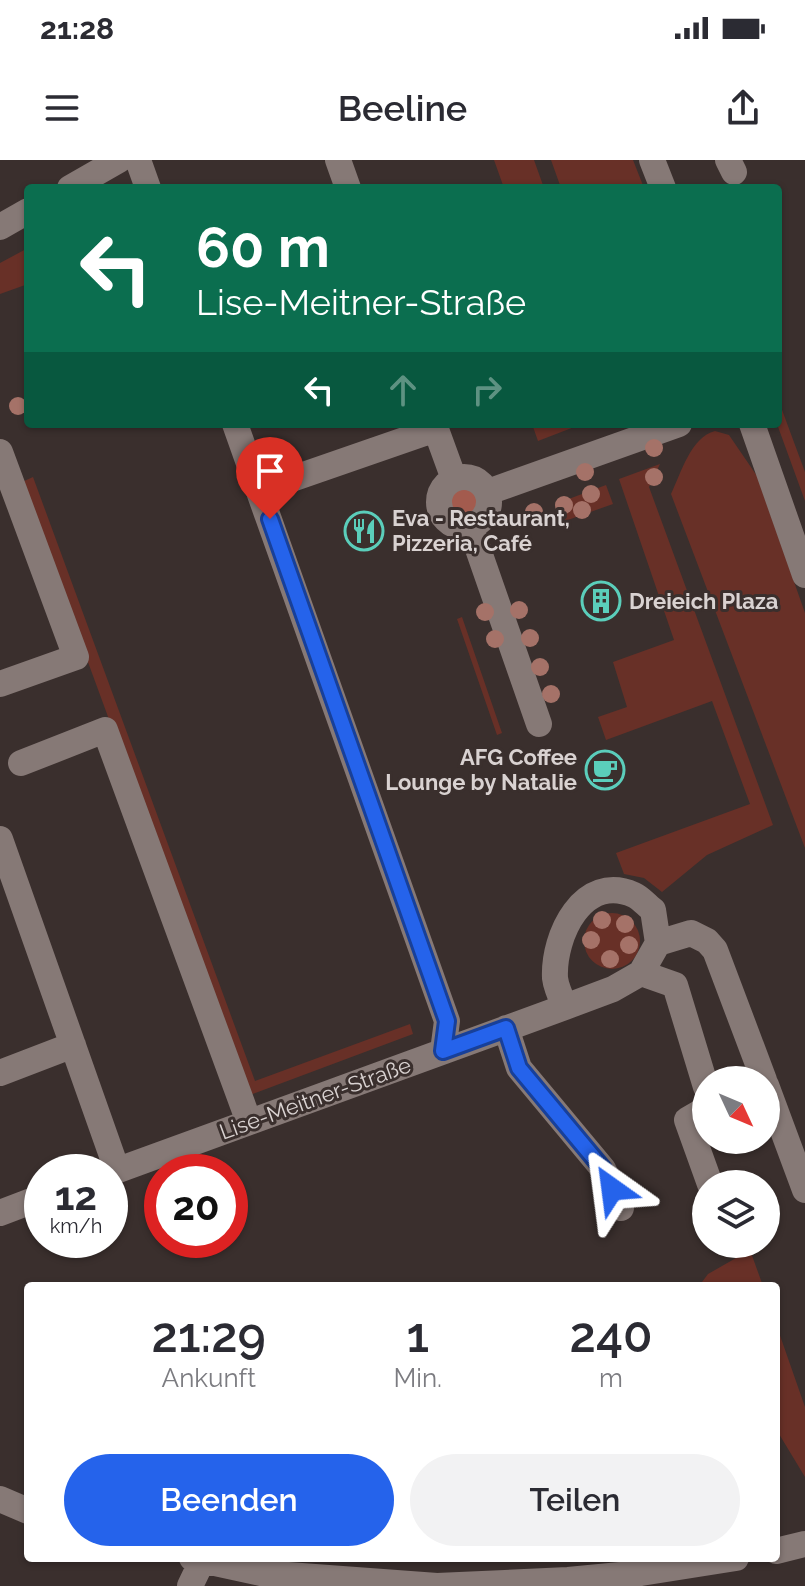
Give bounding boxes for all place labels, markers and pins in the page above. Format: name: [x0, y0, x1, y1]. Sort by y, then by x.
pin: [236, 437, 304, 519]
place label: Eva - Restaurant, Pizzeria, Café: [392, 505, 570, 556]
restaurant icon: Eva - Restaurant, Pizzeria, Café: [343, 510, 385, 552]
building icon: Dreieich Plaza: [580, 580, 622, 622]
place label: Dreieich Plaza: [629, 588, 778, 614]
place label: AFG Coffee Lounge by Natalie: [385, 744, 577, 795]
cafe icon: AFG Coffee Lounge by Natalie: [584, 749, 626, 791]

